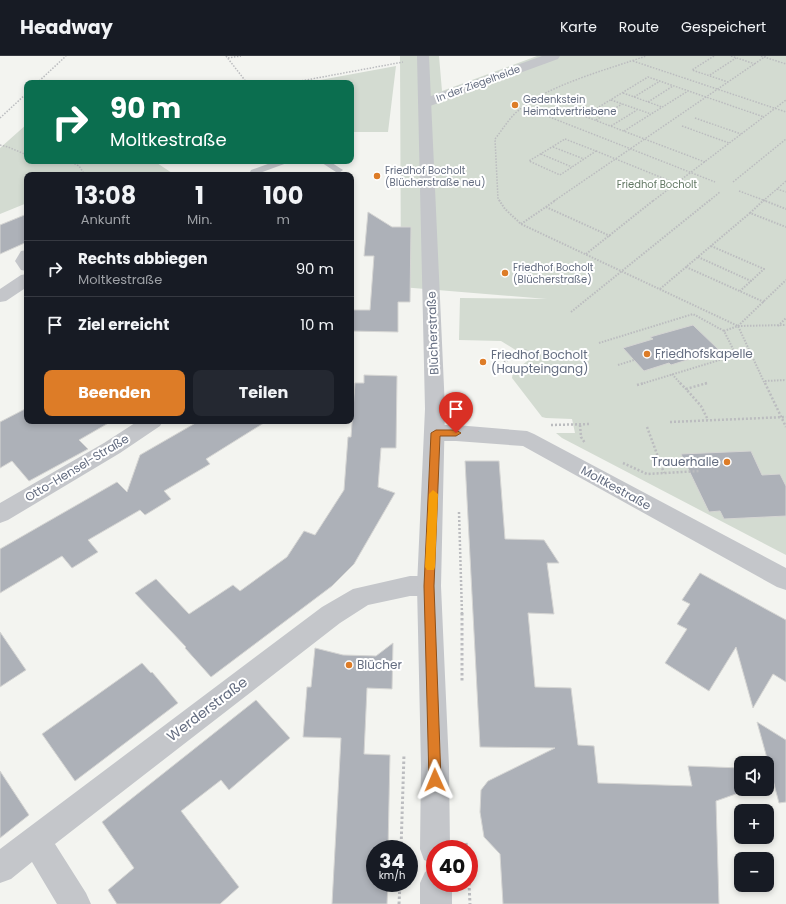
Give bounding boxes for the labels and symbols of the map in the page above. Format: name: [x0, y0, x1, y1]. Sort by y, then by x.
street label: In der Ziegelheide: [434, 61, 522, 106]
place label: Gedenkstein Heimatvertriebene: [523, 92, 616, 119]
marker: Gedenkstein Heimatvertriebene: [510, 100, 520, 110]
place label: Friedhof Bocholt (Blücherstraße neu): [385, 163, 486, 190]
marker: Friedhof Bocholt (Blücherstraße neu): [372, 171, 382, 181]
park label: Friedhof Bocholt: [617, 177, 698, 192]
place label: Friedhof Bocholt (Blücherstraße): [513, 260, 594, 287]
marker: Friedhof Bocholt (Blücherstraße): [500, 268, 510, 278]
street label: Blücherstraße: [423, 291, 442, 375]
place label: Friedhofskapelle: [655, 345, 753, 362]
place label: Friedhof Bocholt (Haupteingang): [491, 346, 589, 377]
marker: Friedhofskapelle: [642, 349, 652, 359]
marker: Friedhof Bocholt (Haupteingang): [478, 357, 488, 367]
pin: [439, 392, 473, 433]
street label: Otto-Hensel-Straße: [21, 430, 132, 505]
place label: Trauerhalle: [651, 453, 719, 470]
marker: Trauerhalle: [722, 457, 732, 467]
street label: Moltkestraße: [578, 461, 654, 514]
place label: Blücher: [357, 656, 402, 673]
marker: Blücher: [344, 660, 354, 670]
street label: Werderstraße: [163, 672, 252, 746]
position arrow: [414, 759, 456, 801]
speed limit sign: 40: [426, 840, 478, 892]

